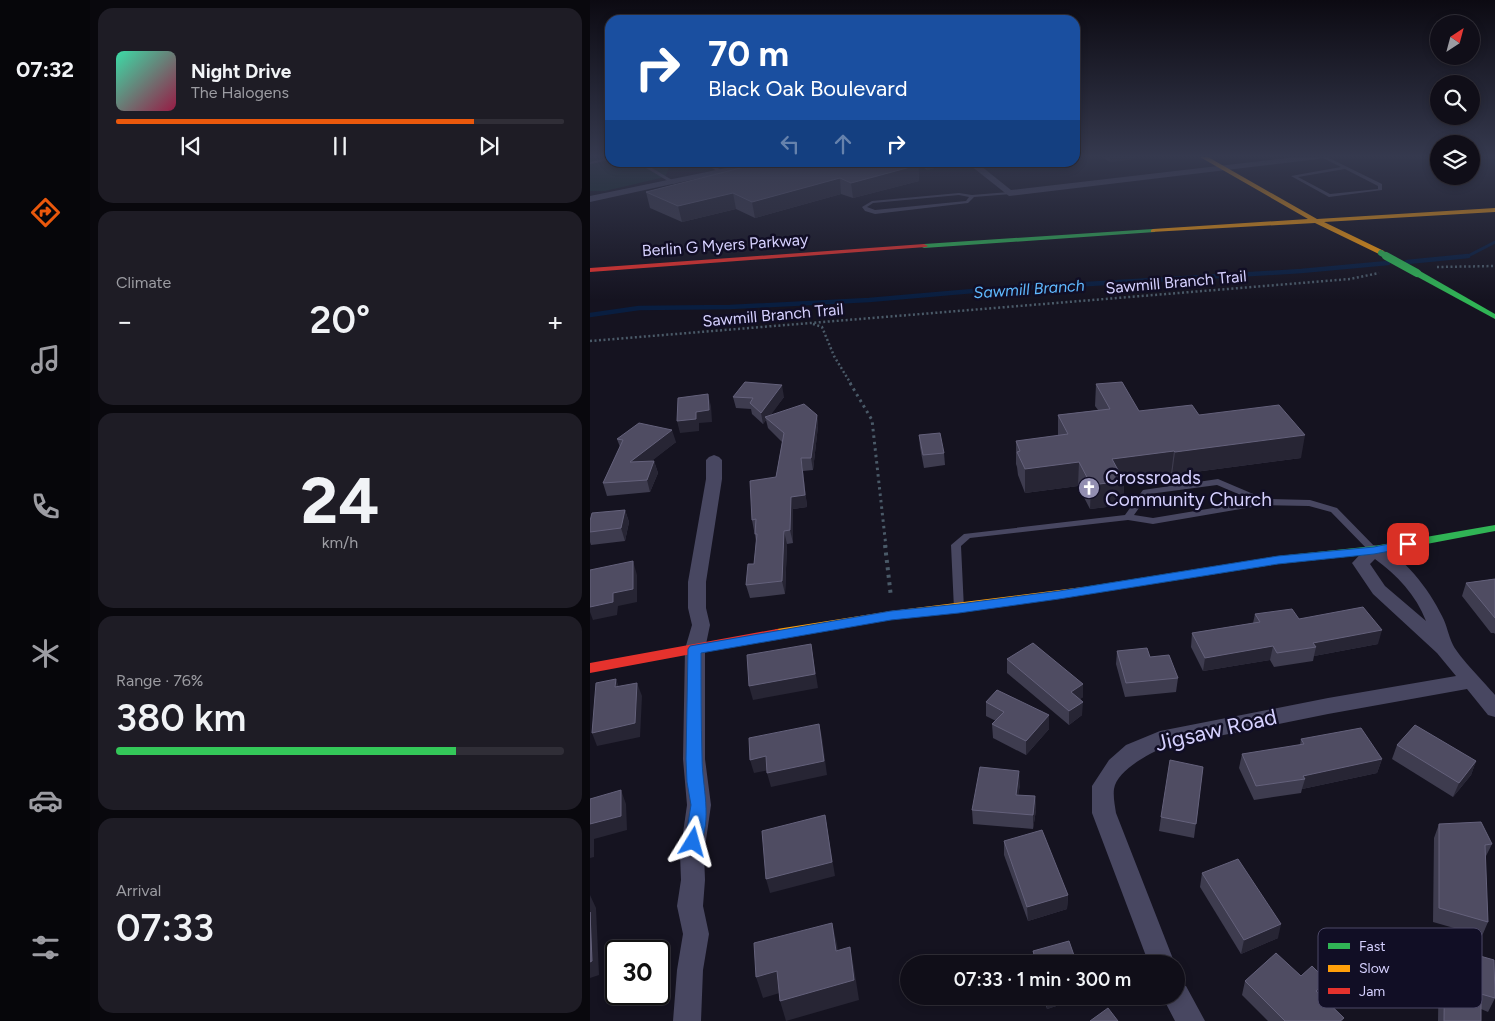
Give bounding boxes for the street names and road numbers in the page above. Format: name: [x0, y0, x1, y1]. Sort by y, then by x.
street label: Berlin G Myers Parkway: [641, 230, 809, 260]
street label: Sawmill Branch Trail: [1105, 266, 1247, 298]
street label: Sawmill Branch Trail: [702, 299, 844, 331]
street label: Jigsaw Road: [1153, 703, 1279, 757]

